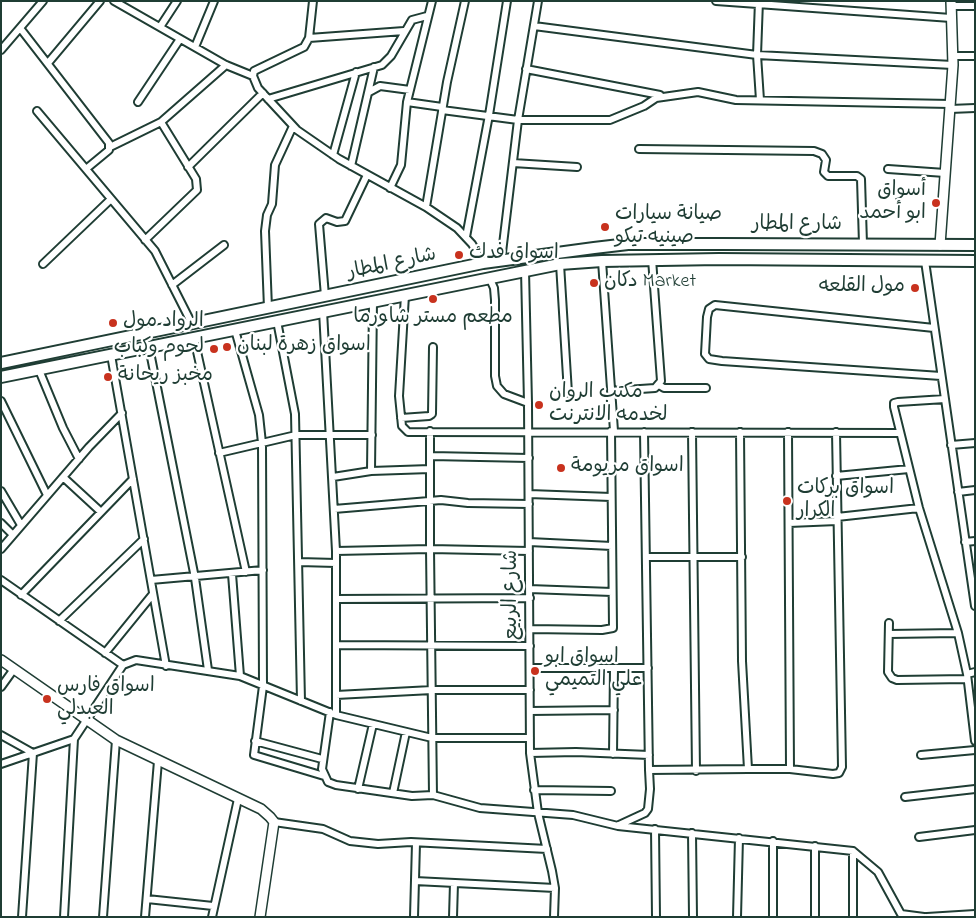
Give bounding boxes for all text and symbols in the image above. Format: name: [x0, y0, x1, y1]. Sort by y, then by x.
place label: أسواق ابو أحمد: [859, 180, 926, 227]
marker: أسواق ابو أحمد: [930, 197, 942, 209]
place label: صيانة سيارات صينيه تيكو: [615, 204, 722, 251]
street label: شارع المطار: [752, 214, 842, 238]
marker: صيانة سيارات صينيه تيكو: [599, 221, 611, 233]
place label: اسواق فدك: [469, 243, 559, 267]
street label: شارع المطار: [345, 244, 439, 286]
marker: اسواق فدك: [453, 249, 465, 261]
place label: دكان Market: [604, 271, 696, 295]
place label: مول القلعه: [819, 276, 905, 300]
marker: دكان Market: [588, 277, 600, 289]
marker: مول القلعه: [909, 282, 921, 294]
marker: مطعم مستر شاورما: [427, 293, 439, 305]
place label: مطعم مستر شاورما: [353, 307, 513, 331]
place label: الرواد مول: [123, 311, 204, 335]
marker: الرواد مول: [107, 317, 119, 329]
place label: اسواق زهرة لبنان: [237, 335, 371, 359]
place label: لحوم وكباب: [114, 337, 204, 361]
marker: اسواق زهرة لبنان: [221, 341, 233, 353]
marker: لحوم وكباب: [208, 343, 220, 355]
place label: مخبز ريحانة: [118, 365, 213, 389]
marker: مخبز ريحانة: [102, 371, 114, 383]
place label: مكتب الروان لخدمه الانترنت: [549, 382, 668, 429]
marker: مكتب الروان لخدمه الانترنت: [533, 399, 545, 411]
place label: اسواق مريومة: [571, 456, 684, 480]
marker: اسواق مريومة: [555, 462, 567, 474]
place label: اسواق بركات الكرار: [797, 478, 894, 525]
marker: اسواق بركات الكرار: [781, 495, 793, 507]
street label: شارع الربيع: [501, 550, 525, 640]
place label: اسواق ابو علي التميمي: [545, 647, 642, 694]
marker: اسواق ابو علي التميمي: [529, 665, 541, 677]
place label: اسواق فارس العبدلي: [57, 676, 155, 723]
marker: اسواق فارس العبدلي: [41, 693, 53, 705]

